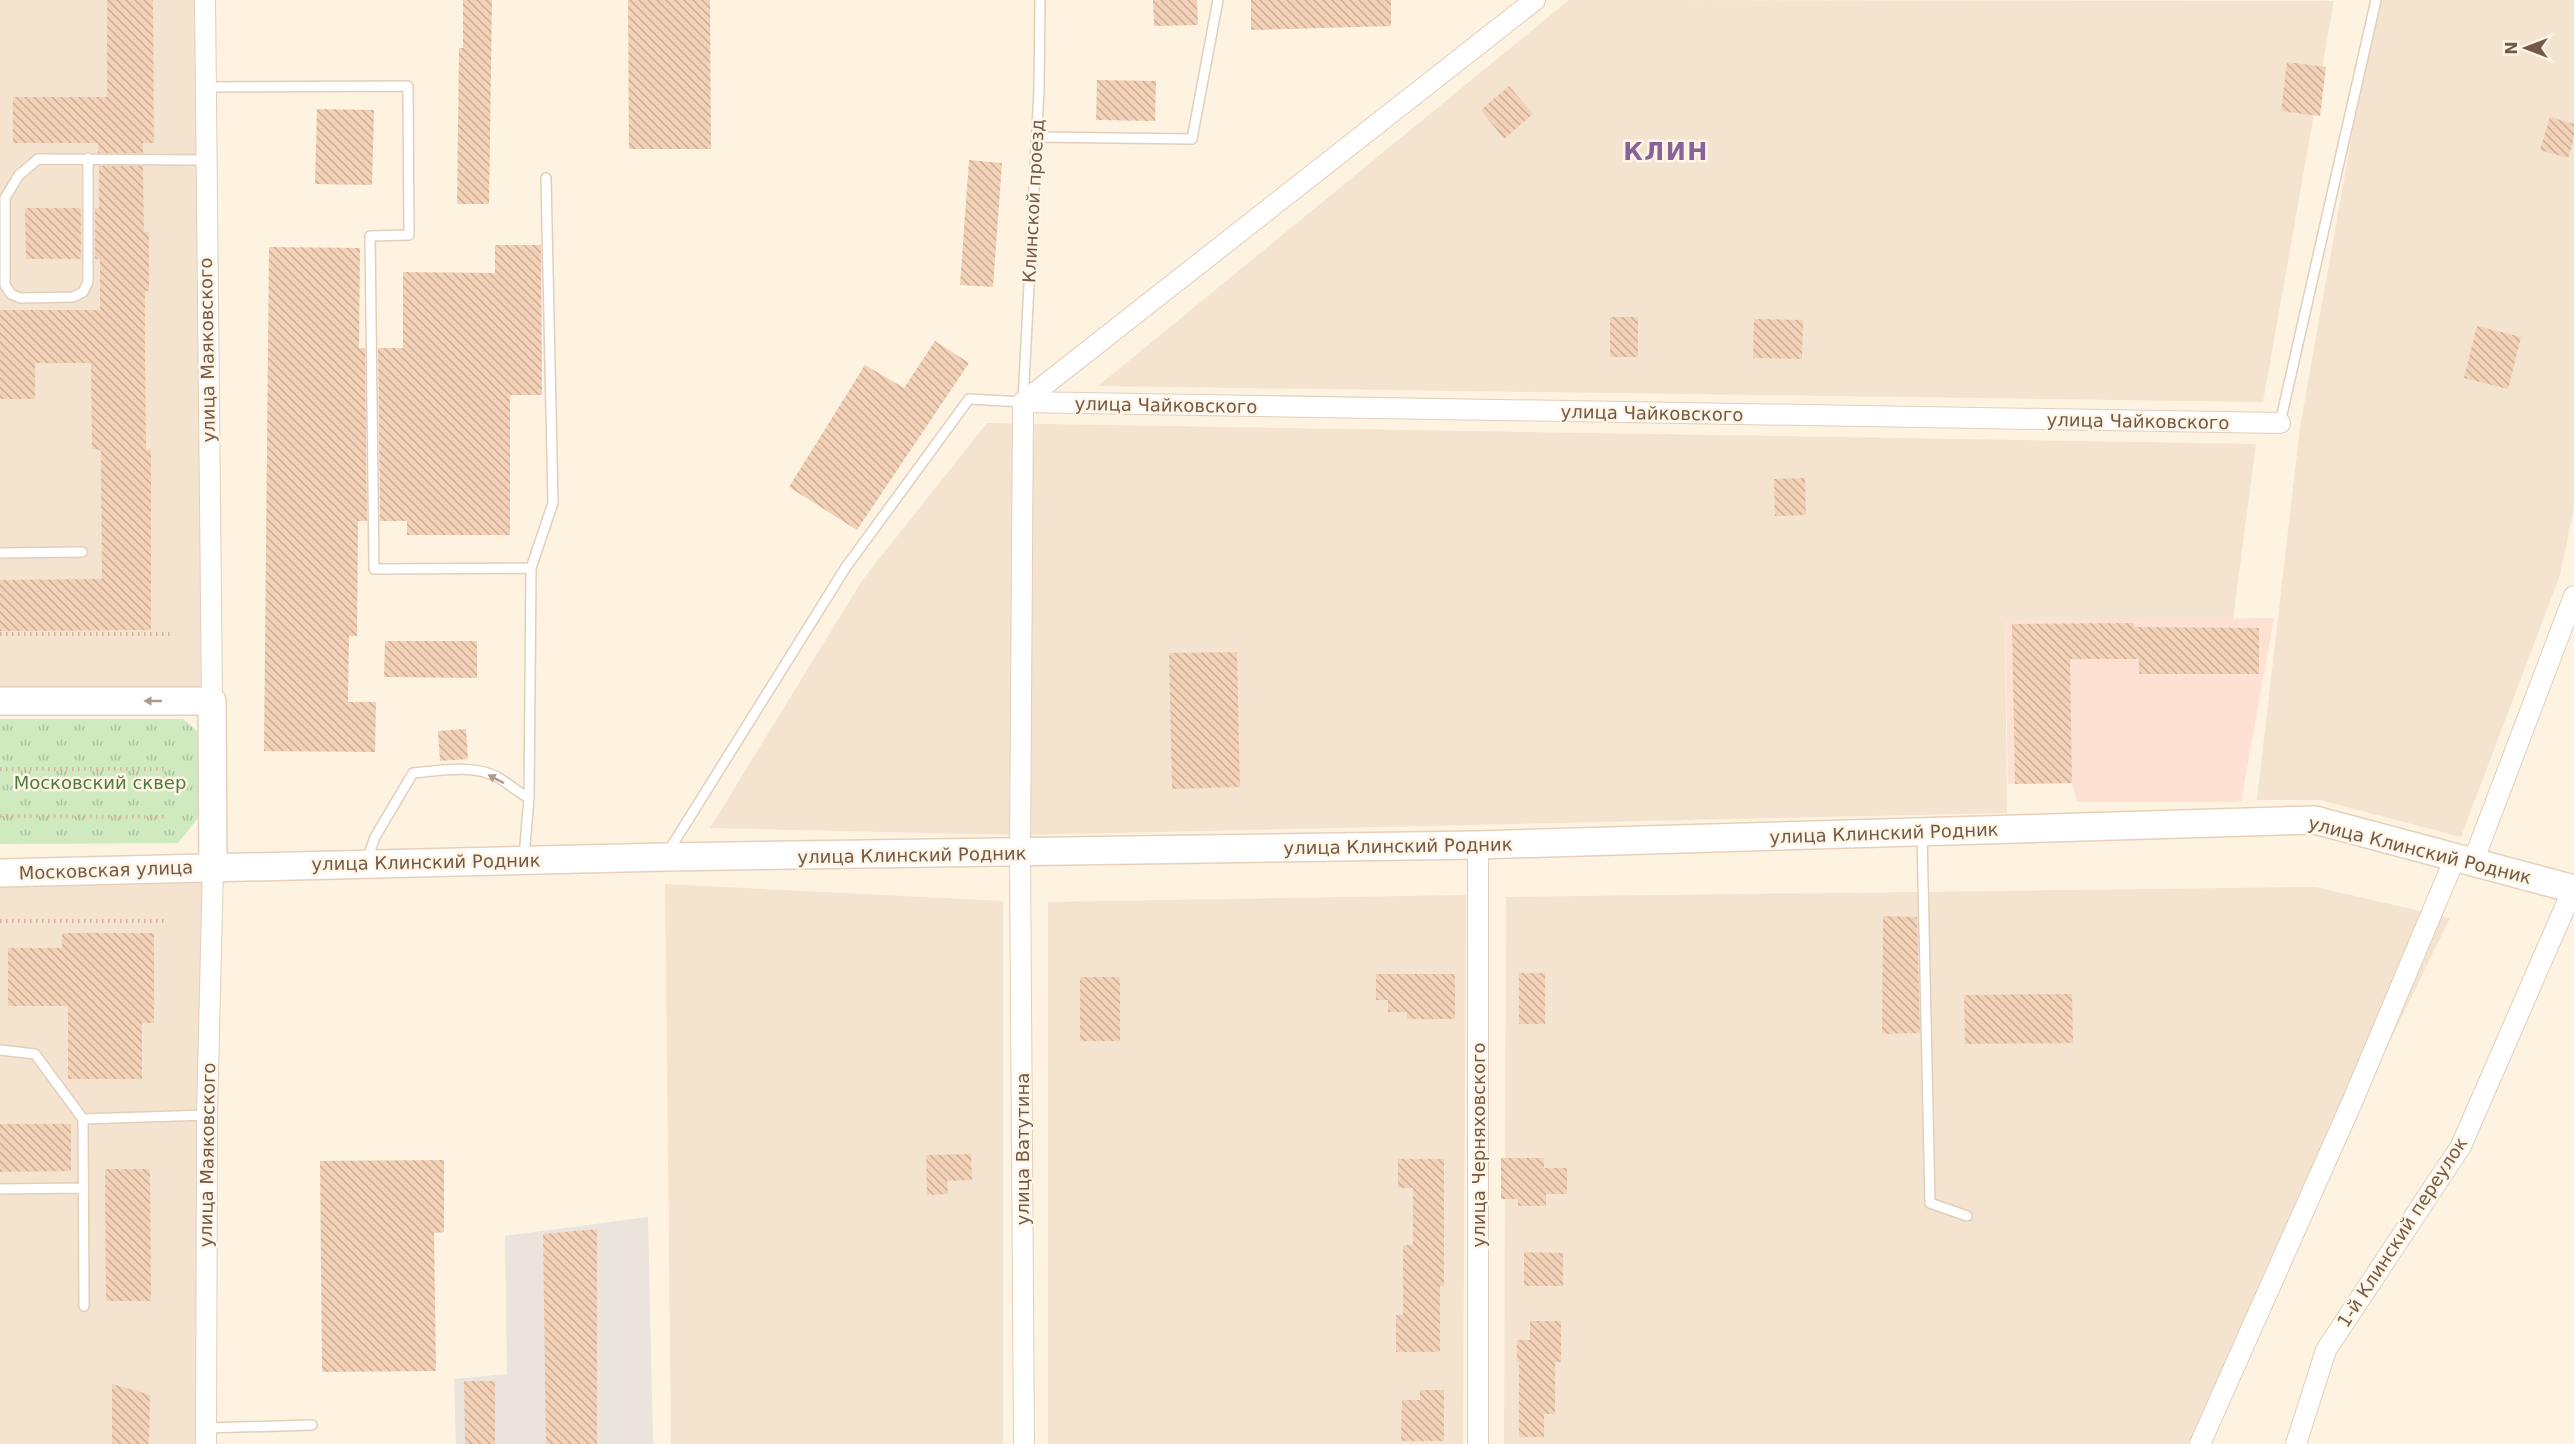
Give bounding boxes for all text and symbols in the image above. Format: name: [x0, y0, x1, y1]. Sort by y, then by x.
north arrow: [2496, 18, 2556, 78]
text: N: [2502, 41, 2521, 55]
street label: Клинской проезд: [1018, 118, 1048, 284]
district label: КЛИН: [1623, 138, 1709, 166]
street label: улица Маяковского: [195, 257, 219, 443]
street label: улица Чайковского: [1074, 393, 1258, 417]
street label: улица Чайковского: [1560, 401, 1744, 425]
street label: улица Чайковского: [2046, 409, 2230, 433]
one-way arrow: [144, 696, 163, 706]
park label: Московский сквер: [14, 772, 186, 793]
one-way arrow: [488, 774, 505, 783]
street label: улица Клинский Родник: [2306, 812, 2534, 888]
street label: улица Клинский Родник: [1769, 819, 1999, 847]
street label: улица Клинский Родник: [1283, 833, 1513, 858]
street label: улица Клинский Родник: [797, 842, 1027, 867]
street label: улица Клинский Родник: [311, 849, 541, 874]
street label: Московская улица: [18, 856, 194, 884]
street label: улица Черняховского: [1468, 1043, 1489, 1247]
street label: улица Маяковского: [195, 1062, 219, 1248]
street label: улица Ватутина: [1012, 1073, 1033, 1225]
street label: 1-й Клинский переулок: [2333, 1133, 2471, 1331]

